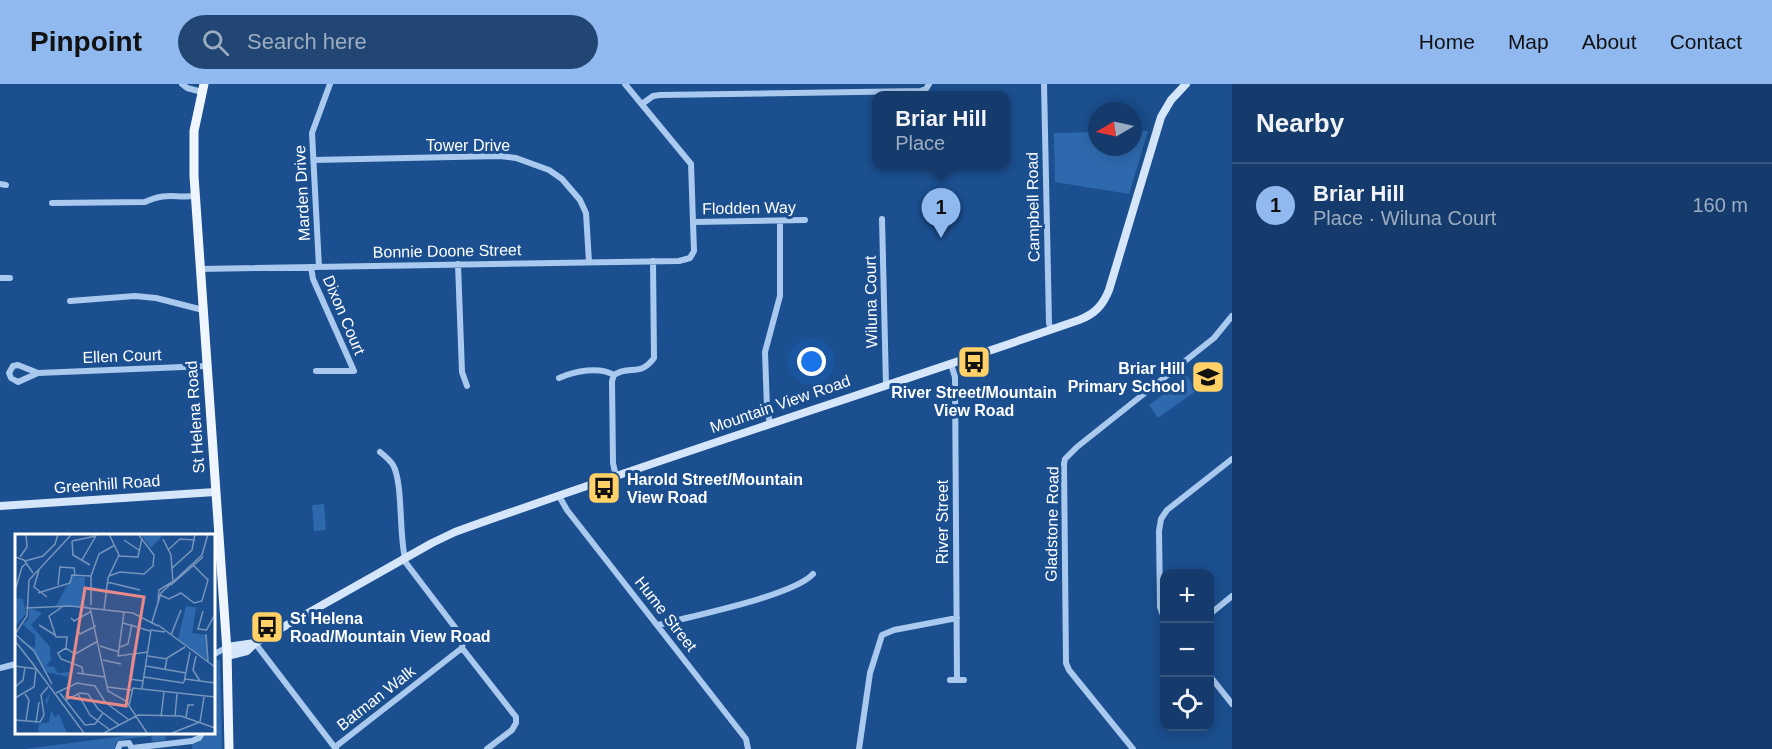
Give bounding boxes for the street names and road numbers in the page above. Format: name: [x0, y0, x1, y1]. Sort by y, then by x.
street label: Tower Drive: [426, 137, 510, 154]
street label: Marden Drive: [291, 145, 313, 241]
street label: Campbell Road: [1024, 152, 1042, 262]
street label: Flodden Way: [702, 199, 796, 217]
street label: Bonnie Doone Street: [373, 241, 522, 261]
street label: Wiluna Court: [862, 255, 880, 348]
street label: Dixon Court: [320, 273, 369, 358]
street label: Ellen Court: [82, 346, 162, 366]
street label: St Helena Road: [183, 360, 207, 474]
street label: Mountain View Road: [708, 372, 852, 436]
street label: Gladstone Road: [1042, 466, 1062, 582]
street label: Greenhill Road: [53, 472, 161, 496]
street label: River Street: [934, 479, 951, 564]
street label: Hume Street: [632, 573, 701, 655]
street label: Batman Walk: [334, 662, 419, 734]

